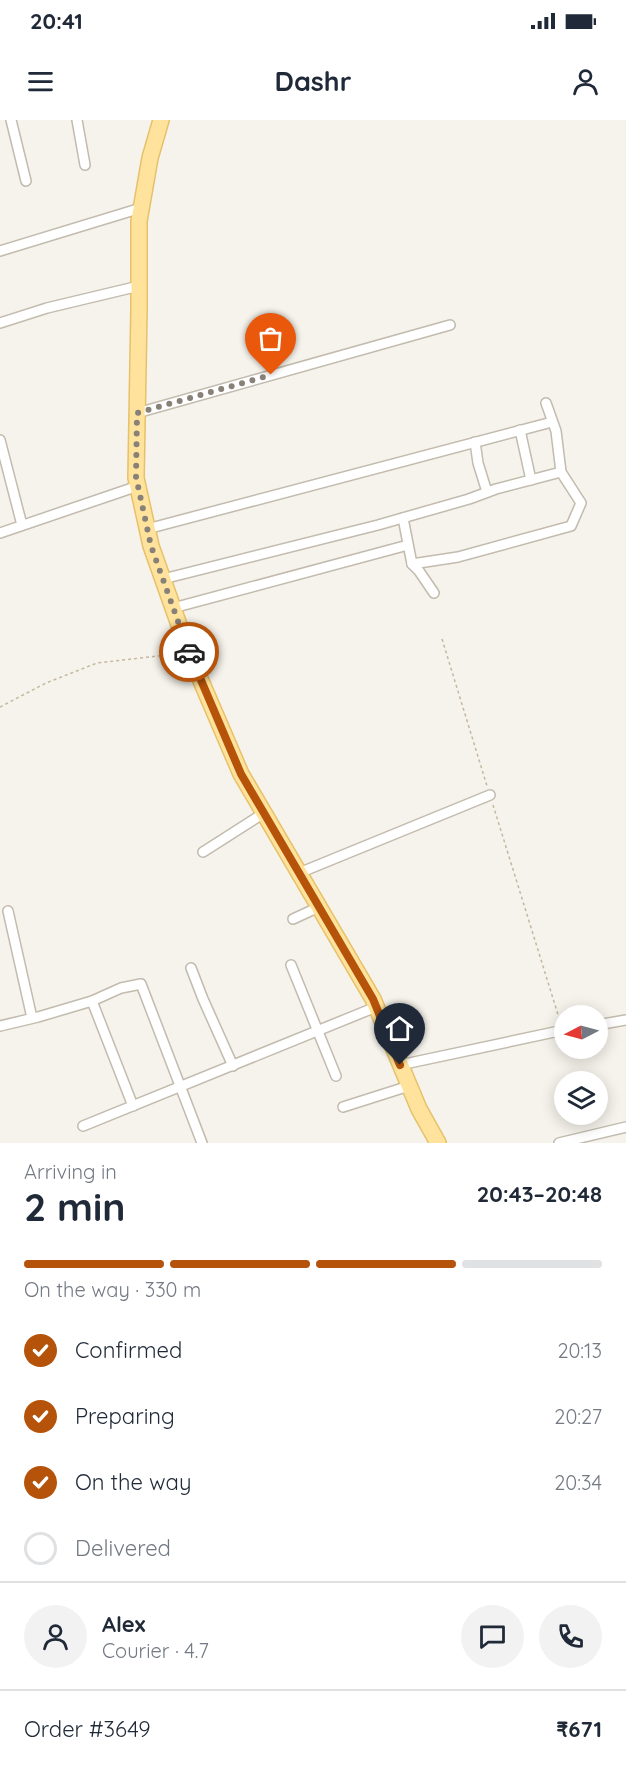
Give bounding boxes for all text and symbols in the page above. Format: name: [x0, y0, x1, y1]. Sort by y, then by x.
text: 20:41: [30, 7, 83, 35]
text: Dashr: [275, 64, 351, 98]
icon: menu: [24, 65, 57, 98]
icon: person: [569, 65, 602, 98]
pin: [245, 313, 296, 375]
icon: bag: [254, 322, 287, 355]
courier: [159, 622, 219, 682]
icon: car: [173, 636, 206, 669]
pin: [374, 1003, 425, 1065]
north arrow: [554, 1005, 608, 1059]
map controls: [554, 1005, 608, 1125]
icon: home: [383, 1012, 416, 1045]
button: layers: [554, 1071, 608, 1125]
text: Arriving in: [24, 1159, 117, 1184]
text: 20:43–20:48: [477, 1180, 602, 1208]
text: 2 min: [24, 1182, 126, 1231]
text: On the way · 330 m: [24, 1277, 201, 1302]
icon: check: [24, 1334, 57, 1367]
text: Confirmed: [75, 1336, 182, 1364]
text: 20:13: [557, 1338, 602, 1363]
icon: check: [24, 1400, 57, 1433]
text: Preparing: [75, 1402, 175, 1430]
text: 20:27: [554, 1404, 602, 1429]
icon: check: [24, 1466, 57, 1499]
text: On the way: [75, 1468, 191, 1496]
text: 20:34: [554, 1470, 602, 1495]
text: Delivered: [75, 1534, 171, 1562]
button: person: [24, 1605, 87, 1668]
button: chat: [461, 1605, 524, 1668]
button: phone: [539, 1605, 602, 1668]
text: Alex: [102, 1610, 145, 1638]
text: Courier · 4.7: [102, 1638, 209, 1663]
text: Order #3649: [24, 1715, 151, 1743]
text: ₹671: [556, 1715, 602, 1743]

